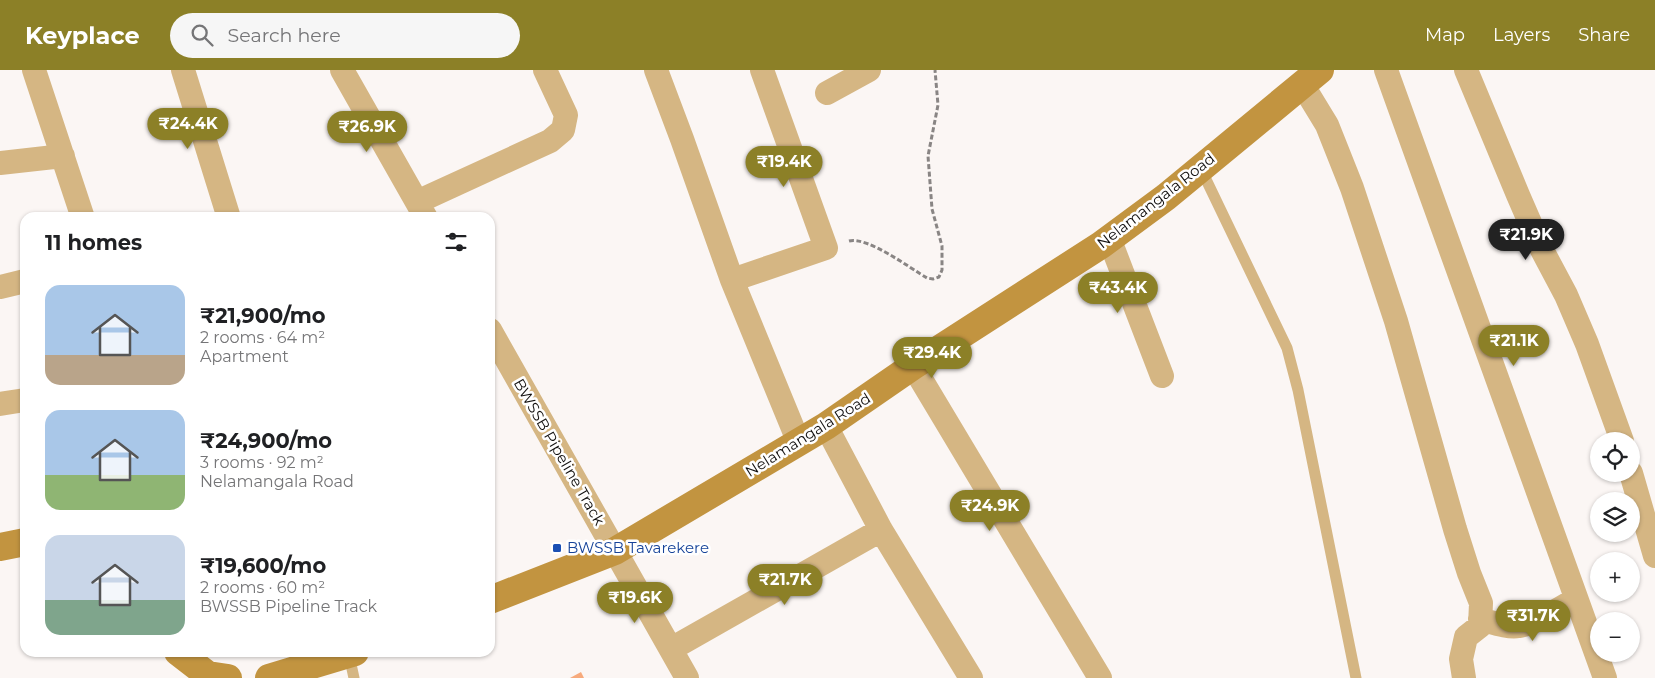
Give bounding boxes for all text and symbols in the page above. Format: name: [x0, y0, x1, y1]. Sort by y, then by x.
search box: [170, 13, 520, 58]
text: Keyplace: [25, 21, 140, 50]
icon: search: [188, 21, 216, 49]
text: Search here: [228, 24, 341, 47]
text: Map: [1425, 24, 1465, 46]
text: Layers: [1493, 24, 1550, 46]
text: Share: [1578, 24, 1630, 46]
pin: ₹24.4K: [147, 108, 229, 150]
pin: ₹26.9K: [326, 111, 408, 153]
text: ₹24.4K: [158, 114, 218, 133]
text: ₹26.9K: [338, 117, 396, 136]
pin: ₹19.4K: [743, 146, 825, 188]
street label: Nelamangala Road: [1093, 149, 1218, 252]
text: ₹19.4K: [757, 152, 812, 171]
pin: ₹21.9K: [1485, 218, 1567, 261]
text: ₹21.9K: [1499, 225, 1553, 244]
icon: filters: [442, 228, 470, 256]
text: 11 homes: [45, 230, 142, 255]
pin: ₹43.4K: [1077, 272, 1159, 314]
text: ₹43.4K: [1089, 278, 1147, 297]
text: ₹21,900/mo: [200, 303, 326, 328]
icon: home: [85, 305, 145, 365]
pin: ₹21.1K: [1473, 324, 1555, 367]
text: 2 rooms · 64 m²: [200, 328, 325, 347]
text: ₹21.1K: [1489, 331, 1539, 350]
pin: ₹29.4K: [891, 336, 973, 379]
text: ₹29.4K: [903, 343, 961, 362]
text: Apartment: [200, 347, 289, 366]
street label: BWSSB Pipeline Track: [510, 375, 609, 528]
street label: Nelamangala Road: [742, 388, 874, 481]
text: ₹24,900/mo: [200, 428, 332, 453]
icon: home: [85, 430, 145, 490]
map controls: [1590, 432, 1640, 662]
button: locate: [1590, 432, 1640, 482]
text: 3 rooms · 92 m²: [200, 453, 324, 472]
text: Nelamangala Road: [200, 472, 354, 491]
pin: ₹24.9K: [949, 490, 1031, 532]
button: layers: [1590, 492, 1640, 542]
text: ₹24.9K: [961, 496, 1019, 515]
place label: BWSSB Tavarekere: [567, 538, 709, 557]
marker: BWSSB Tavarekere: [551, 542, 563, 554]
button: +: [1590, 552, 1640, 602]
text: ₹19,600/mo: [200, 553, 326, 578]
icon: home: [85, 555, 145, 615]
pin: ₹21.7K: [744, 564, 826, 606]
text: ₹21.7K: [759, 570, 812, 589]
text: 2 rooms · 60 m²: [200, 578, 325, 597]
pin: ₹19.6K: [594, 582, 676, 624]
text: ₹19.6K: [608, 588, 662, 607]
text: BWSSB Pipeline Track: [200, 597, 377, 616]
pin: ₹31.7K: [1492, 600, 1574, 642]
text: ₹31.7K: [1506, 606, 1560, 625]
button: −: [1590, 612, 1640, 662]

